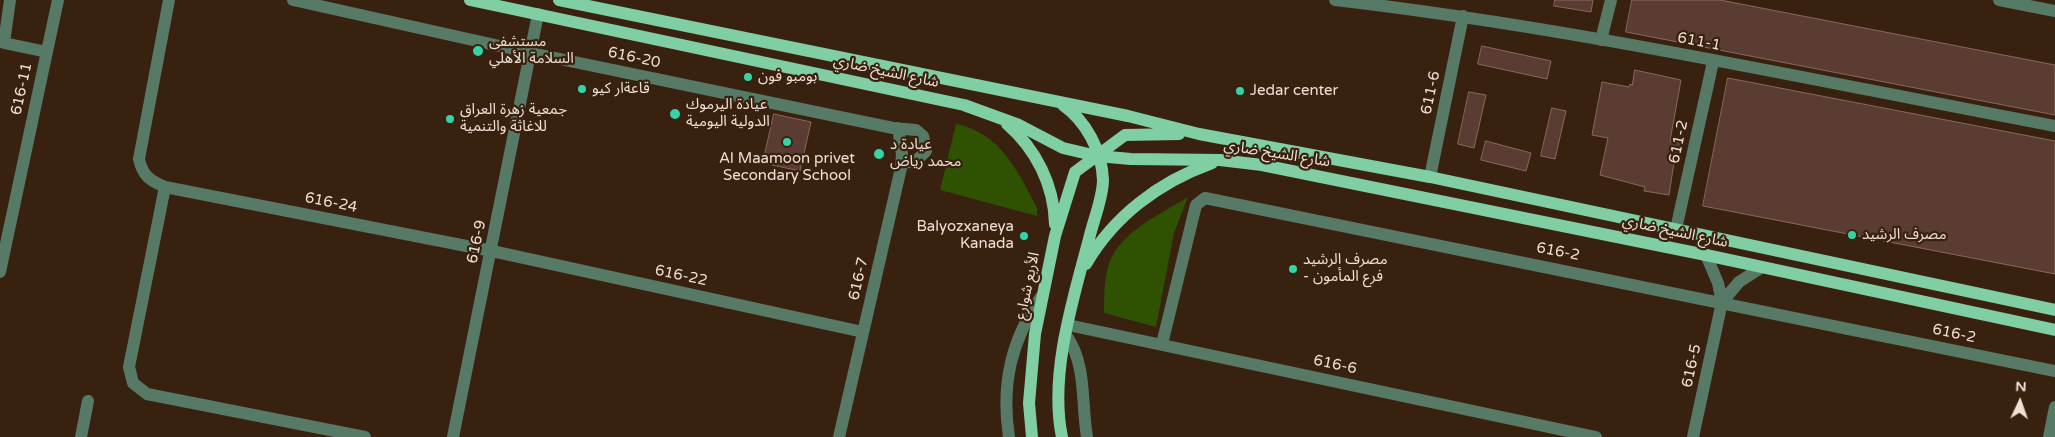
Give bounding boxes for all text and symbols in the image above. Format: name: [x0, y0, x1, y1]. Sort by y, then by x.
street label: 611-1: [1676, 29, 1722, 55]
place label: مستشفى السلامة الأهلي: [489, 33, 574, 68]
marker: مستشفى السلامة الأهلي: [471, 44, 485, 58]
street label: 616-20: [606, 44, 662, 72]
street label: شارع الشيخ ضاري: [832, 52, 940, 92]
street label: 616-11: [8, 61, 36, 117]
place label: بومبو فون: [758, 68, 817, 86]
street label: 611-6: [1418, 70, 1444, 116]
marker: بومبو فون: [742, 71, 754, 83]
place label: قاعةار كيو: [592, 80, 650, 98]
place label: Jedar center: [1250, 82, 1338, 100]
marker: قاعةار كيو: [576, 83, 588, 95]
marker: Jedar center: [1234, 85, 1246, 97]
place label: عيادة اليرموك الدولية اليومية: [686, 96, 770, 131]
place label: جمعية زهرة العراق للاغاثة والتنمية: [460, 101, 567, 136]
marker: عيادة اليرموك الدولية اليومية: [668, 107, 682, 121]
marker: جمعية زهرة العراق للاغاثة والتنمية: [444, 113, 456, 125]
street label: 611-2: [1666, 119, 1692, 165]
marker: Al Maamoon privet Secondary School: [781, 136, 793, 148]
place label: عيادة د محمد رياض: [890, 136, 961, 171]
street label: شارع الشيخ ضاري: [1223, 137, 1331, 171]
marker: عيادة د محمد رياض: [872, 147, 886, 161]
place label: Al Maamoon privet Secondary School: [719, 150, 855, 185]
street label: 616-24: [303, 189, 359, 217]
street label: شارع الشيخ ضاري: [1621, 212, 1729, 252]
place label: Balyozxaneya Kanada: [916, 218, 1014, 253]
street label: 616-9: [464, 219, 490, 265]
place label: مصرف الرشيد: [1862, 226, 1947, 244]
marker: مصرف الرشيد: [1846, 229, 1858, 241]
marker: Balyozxaneya Kanada: [1018, 230, 1030, 242]
street label: 616-2: [1535, 239, 1581, 265]
street label: الأربع شوارع: [1012, 250, 1044, 322]
place label: مصرف الرشيد - فرع المأمون: [1303, 251, 1388, 286]
street label: 616-7: [845, 256, 873, 302]
street label: 616-22: [653, 262, 709, 290]
marker: مصرف الرشيد - فرع المأمون: [1287, 263, 1299, 275]
street label: 616-2: [1931, 321, 1977, 347]
street label: 616-5: [1679, 343, 1705, 389]
street label: 616-6: [1312, 352, 1358, 378]
north arrow: [1995, 377, 2045, 427]
text: N: [2015, 378, 2027, 395]

